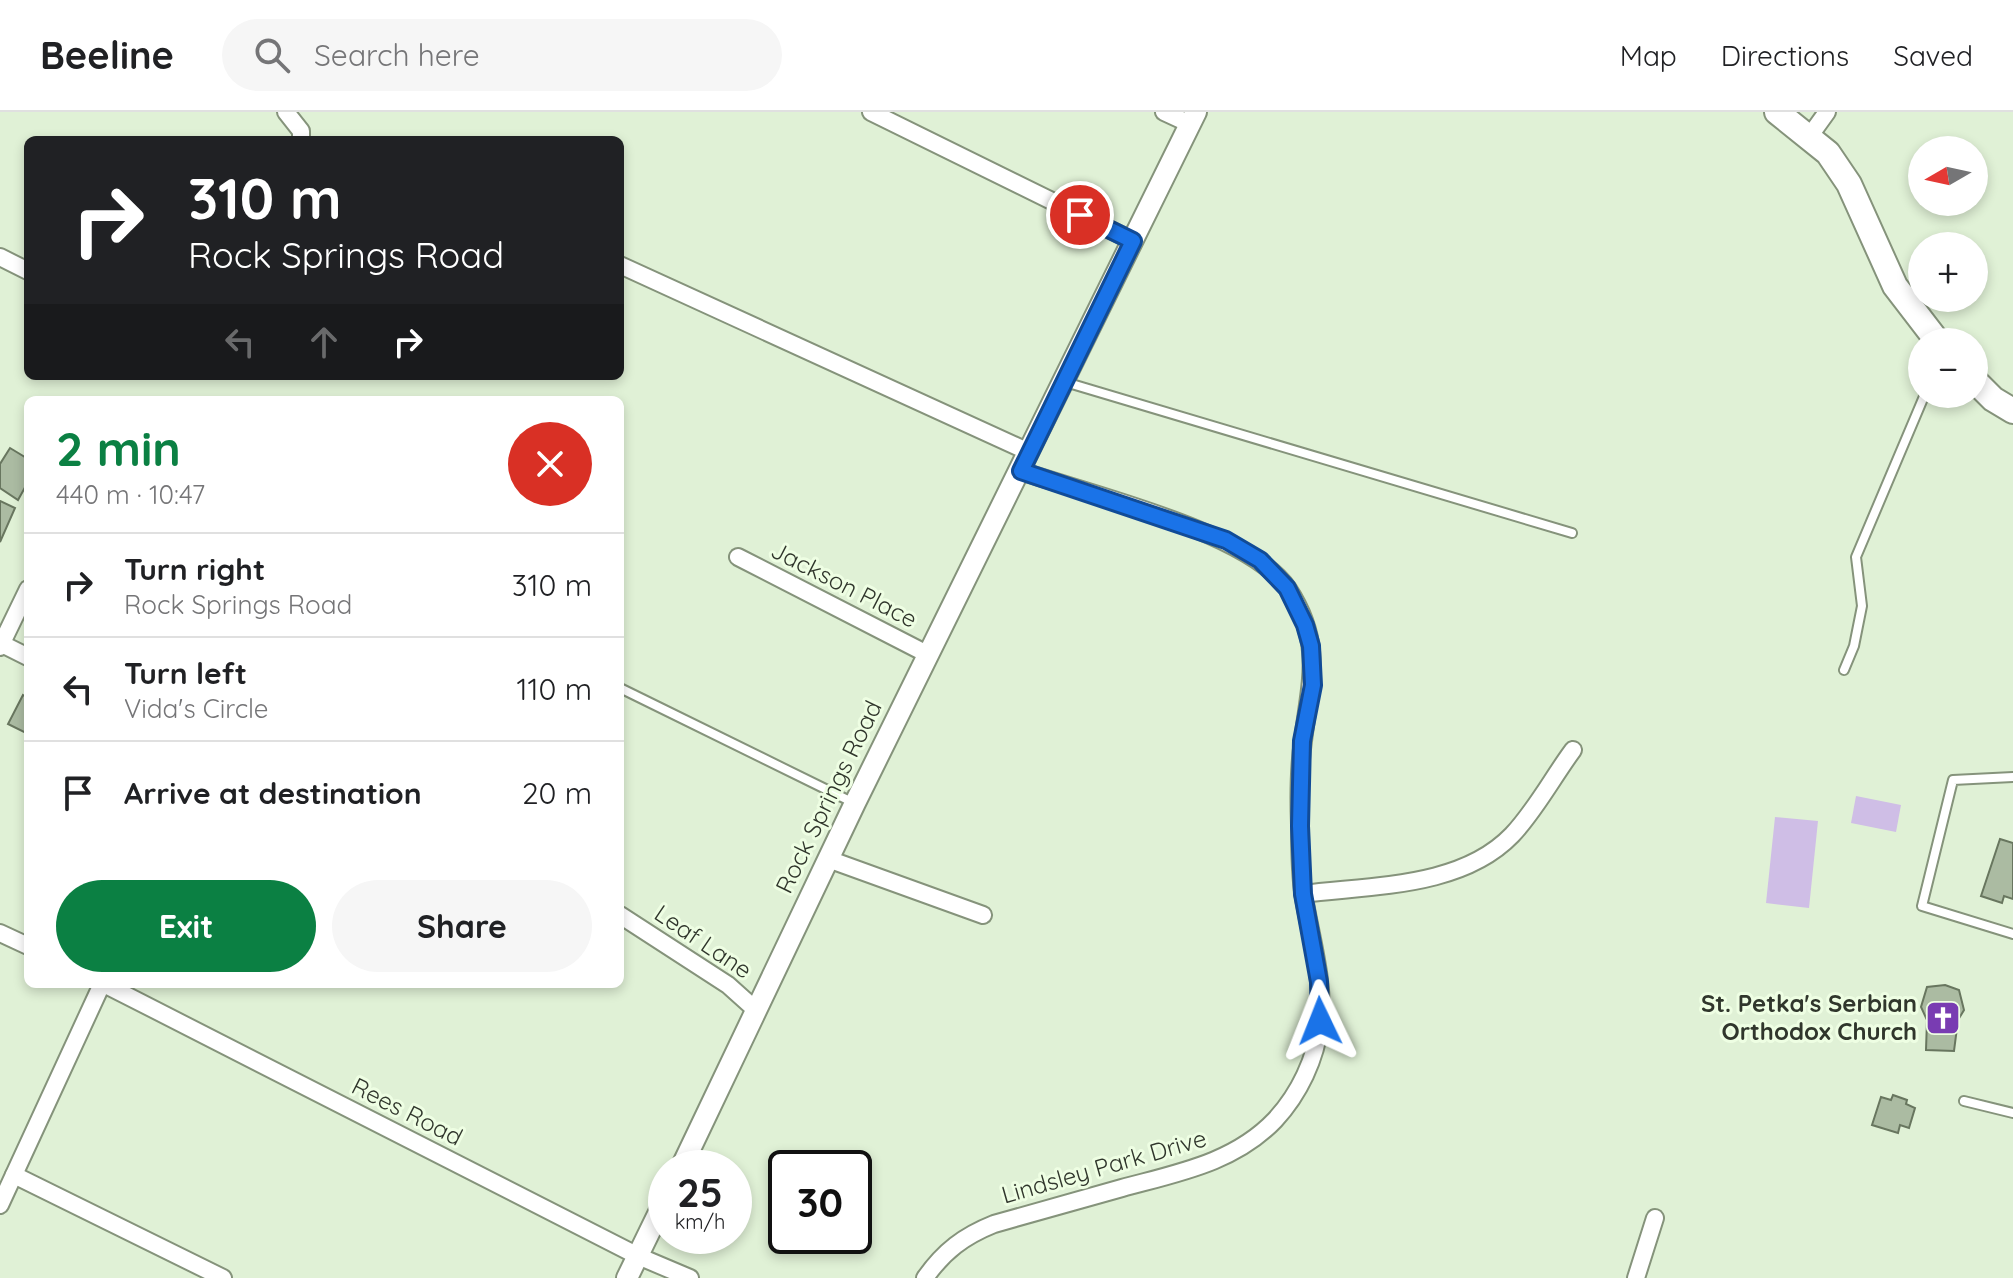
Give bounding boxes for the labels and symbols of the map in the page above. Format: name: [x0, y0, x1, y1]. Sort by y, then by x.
north arrow: [1908, 136, 1988, 216]
pin: [1046, 181, 1114, 249]
street label: Jackson Place: [766, 534, 923, 634]
street label: Rock Springs Road: [768, 695, 888, 898]
street label: Leaf Lane: [649, 898, 758, 985]
position arrow: [1278, 979, 1362, 1063]
place label: St. Petka's Serbian Orthodox Church: [1701, 988, 1917, 1046]
church icon: St. Petka's Serbian Orthodox Church: [1924, 999, 1962, 1037]
street label: Rees Road: [347, 1070, 468, 1152]
street label: Lindsley Park Drive: [998, 1122, 1210, 1210]
speed limit sign: 30: [768, 1150, 872, 1254]

